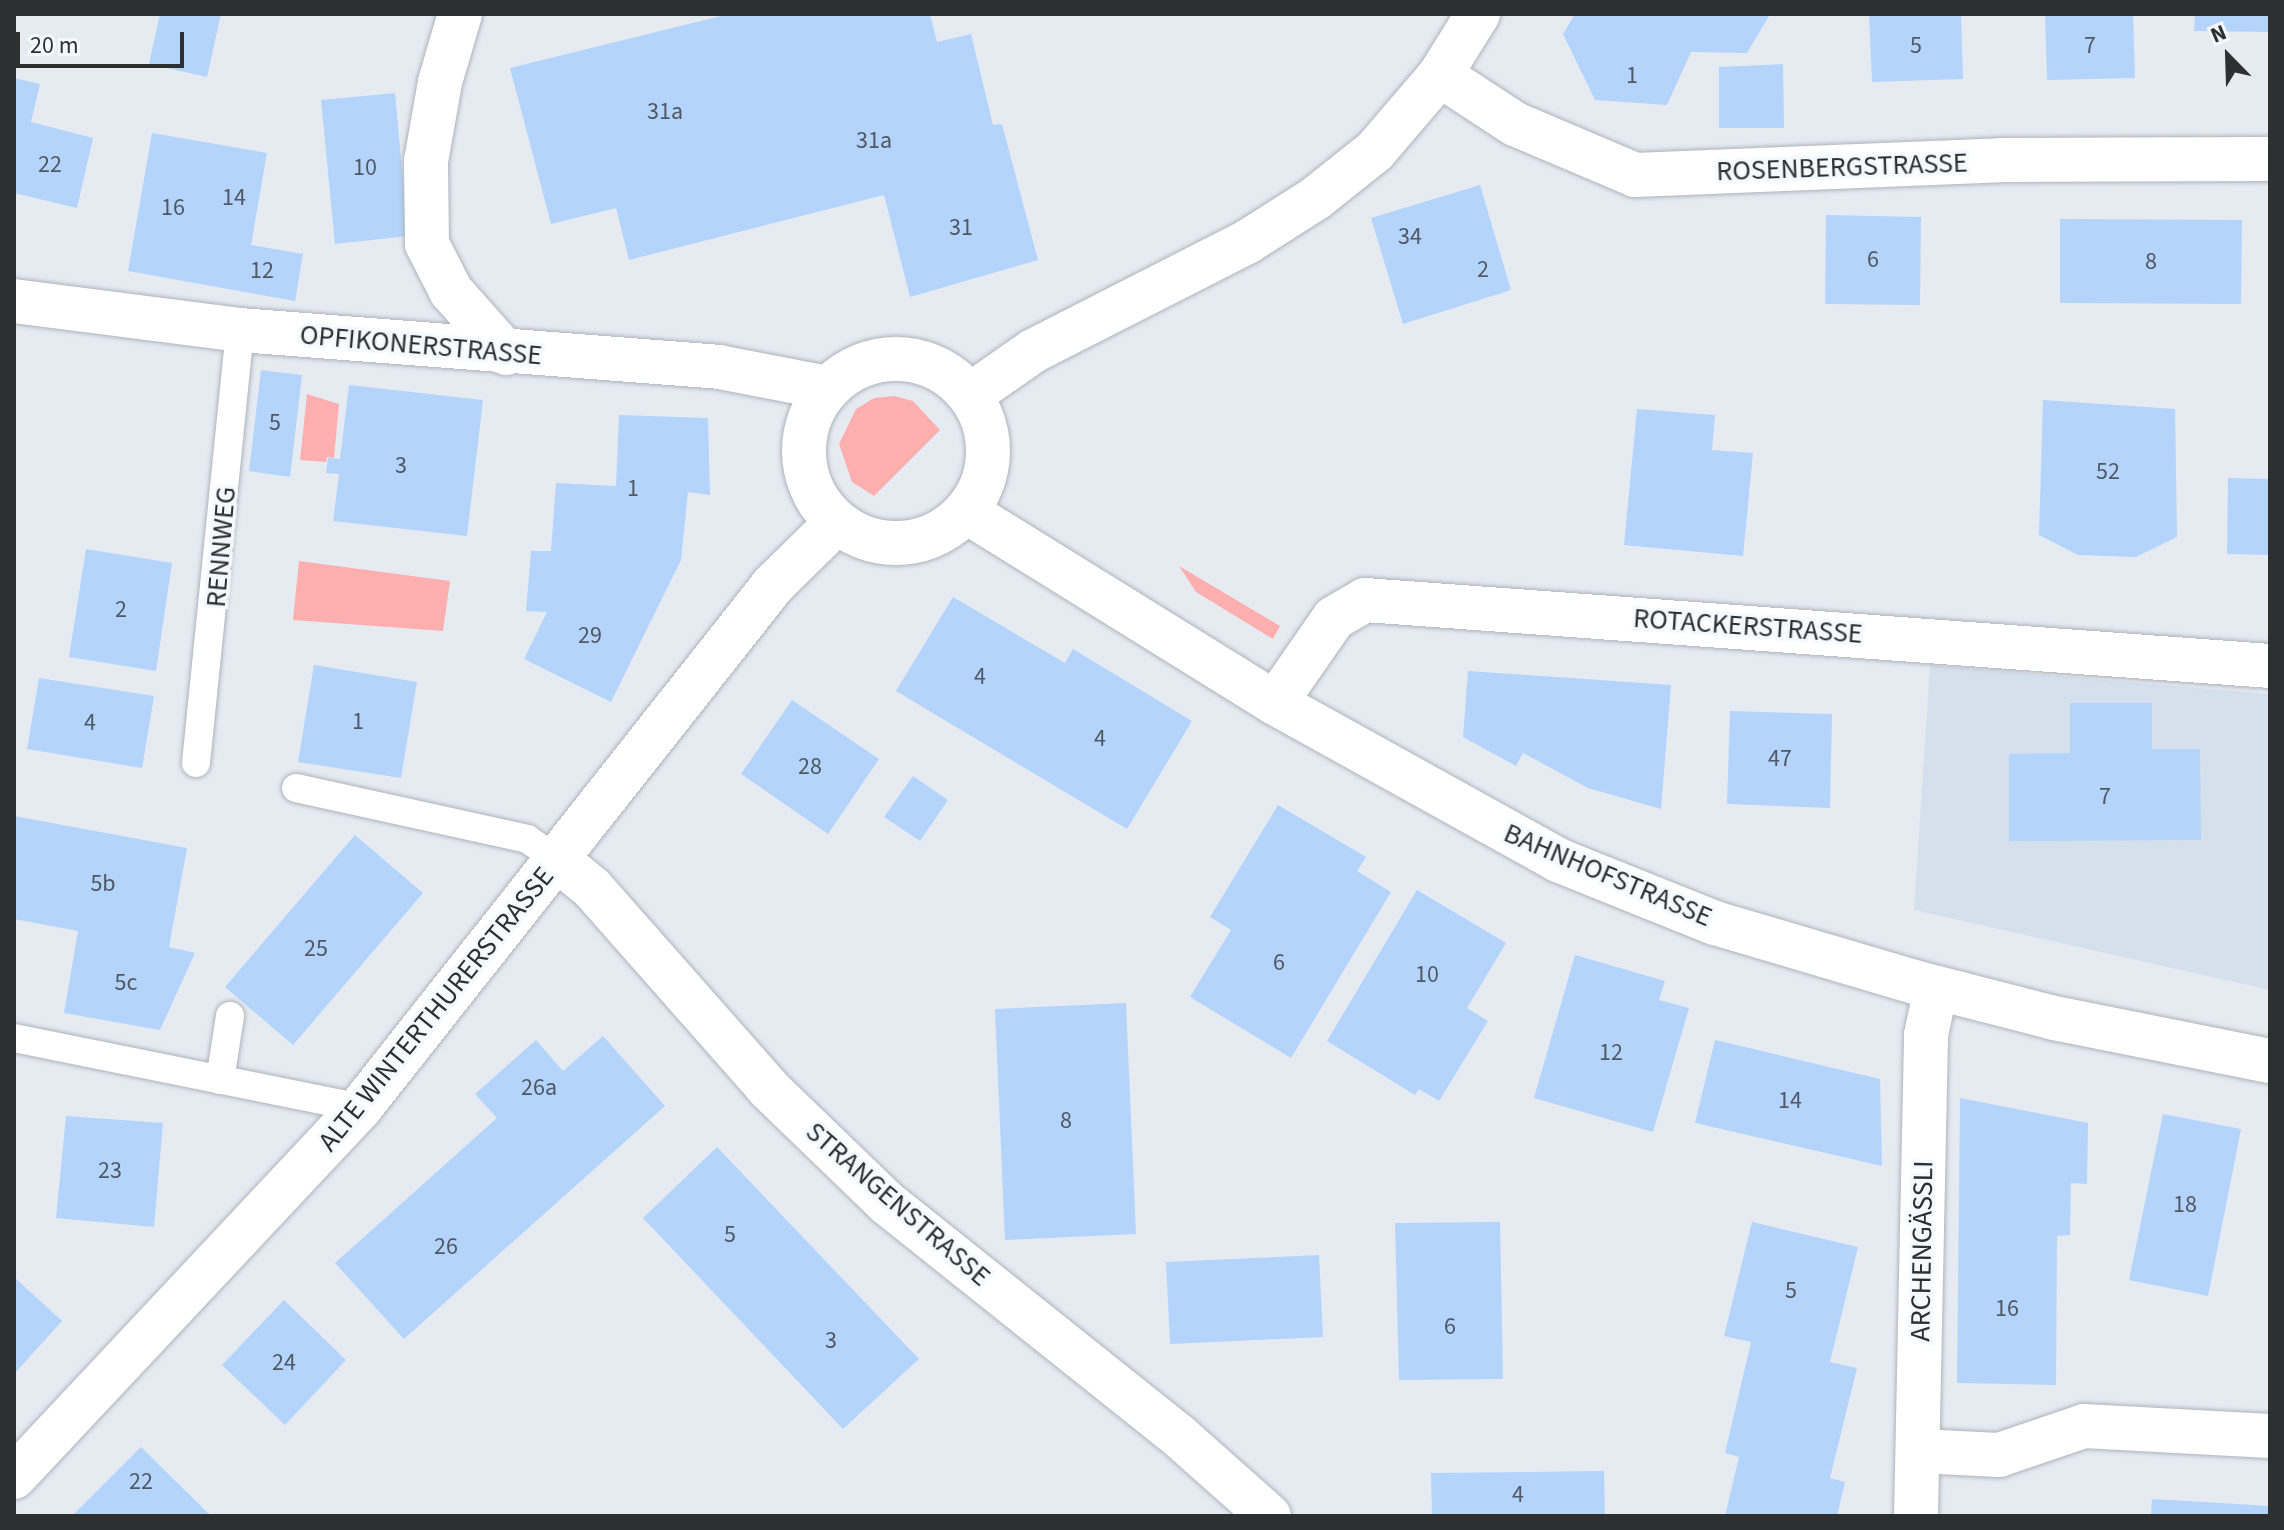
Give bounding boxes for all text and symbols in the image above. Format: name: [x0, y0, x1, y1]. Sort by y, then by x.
scale bar: [20, 16, 188, 66]
north arrow: [2188, 16, 2268, 96]
text: N: [2206, 16, 2232, 51]
text: 20 m: [30, 28, 79, 63]
house number: 5: [1910, 32, 1922, 60]
house number: 7: [2084, 32, 2096, 60]
house number: 1: [1626, 62, 1638, 90]
house number: 31a: [647, 98, 683, 126]
house number: 31a: [856, 127, 892, 155]
street label: ROSENBERGSTRASSE: [1716, 146, 1968, 188]
house number: 22: [38, 151, 62, 179]
house number: 10: [353, 154, 377, 182]
house number: 14: [222, 184, 246, 212]
house number: 16: [161, 194, 185, 222]
house number: 31: [949, 214, 973, 242]
house number: 34: [1398, 223, 1422, 251]
house number: 6: [1867, 246, 1879, 274]
house number: 8: [2145, 248, 2157, 276]
house number: 2: [1477, 256, 1489, 284]
house number: 12: [250, 257, 274, 285]
street label: OPFIKONERSTRASSE: [298, 318, 544, 372]
house number: 5: [269, 409, 281, 437]
house number: 3: [395, 452, 407, 480]
house number: 52: [2096, 458, 2120, 486]
house number: 1: [627, 475, 639, 503]
street label: RENNWEG: [199, 485, 243, 609]
house number: 2: [115, 596, 127, 624]
street label: ROTACKERSTRASSE: [1632, 601, 1864, 651]
house number: 29: [578, 622, 602, 650]
house number: 4: [974, 663, 986, 691]
house number: 1: [352, 708, 364, 736]
house number: 4: [84, 709, 96, 737]
house number: 4: [1094, 725, 1106, 753]
house number: 47: [1768, 745, 1792, 773]
house number: 28: [798, 753, 822, 781]
house number: 7: [2099, 783, 2111, 811]
street label: BAHNHOFSTRASSE: [1499, 816, 1717, 934]
street label: ALTE WINTERTHURERSTRASSE: [311, 860, 561, 1158]
house number: 5b: [90, 870, 116, 898]
house number: 25: [304, 935, 328, 963]
house number: 6: [1273, 949, 1285, 977]
house number: 10: [1415, 961, 1439, 989]
house number: 5c: [115, 969, 137, 997]
house number: 12: [1599, 1039, 1623, 1067]
house number: 26a: [521, 1074, 557, 1102]
house number: 14: [1778, 1087, 1802, 1115]
house number: 8: [1060, 1107, 1072, 1135]
street label: STRANGENSTRASSE: [799, 1115, 997, 1293]
house number: 23: [98, 1157, 122, 1185]
street label: ARCHENGÄSSLI: [1904, 1160, 1940, 1342]
house number: 18: [2173, 1191, 2197, 1219]
house number: 5: [724, 1221, 736, 1249]
house number: 26: [434, 1233, 458, 1261]
house number: 5: [1785, 1277, 1797, 1305]
house number: 16: [1995, 1295, 2019, 1323]
house number: 6: [1444, 1313, 1456, 1341]
house number: 3: [825, 1327, 837, 1355]
house number: 24: [272, 1349, 296, 1377]
house number: 22: [129, 1468, 153, 1496]
house number: 4: [1512, 1481, 1524, 1509]

